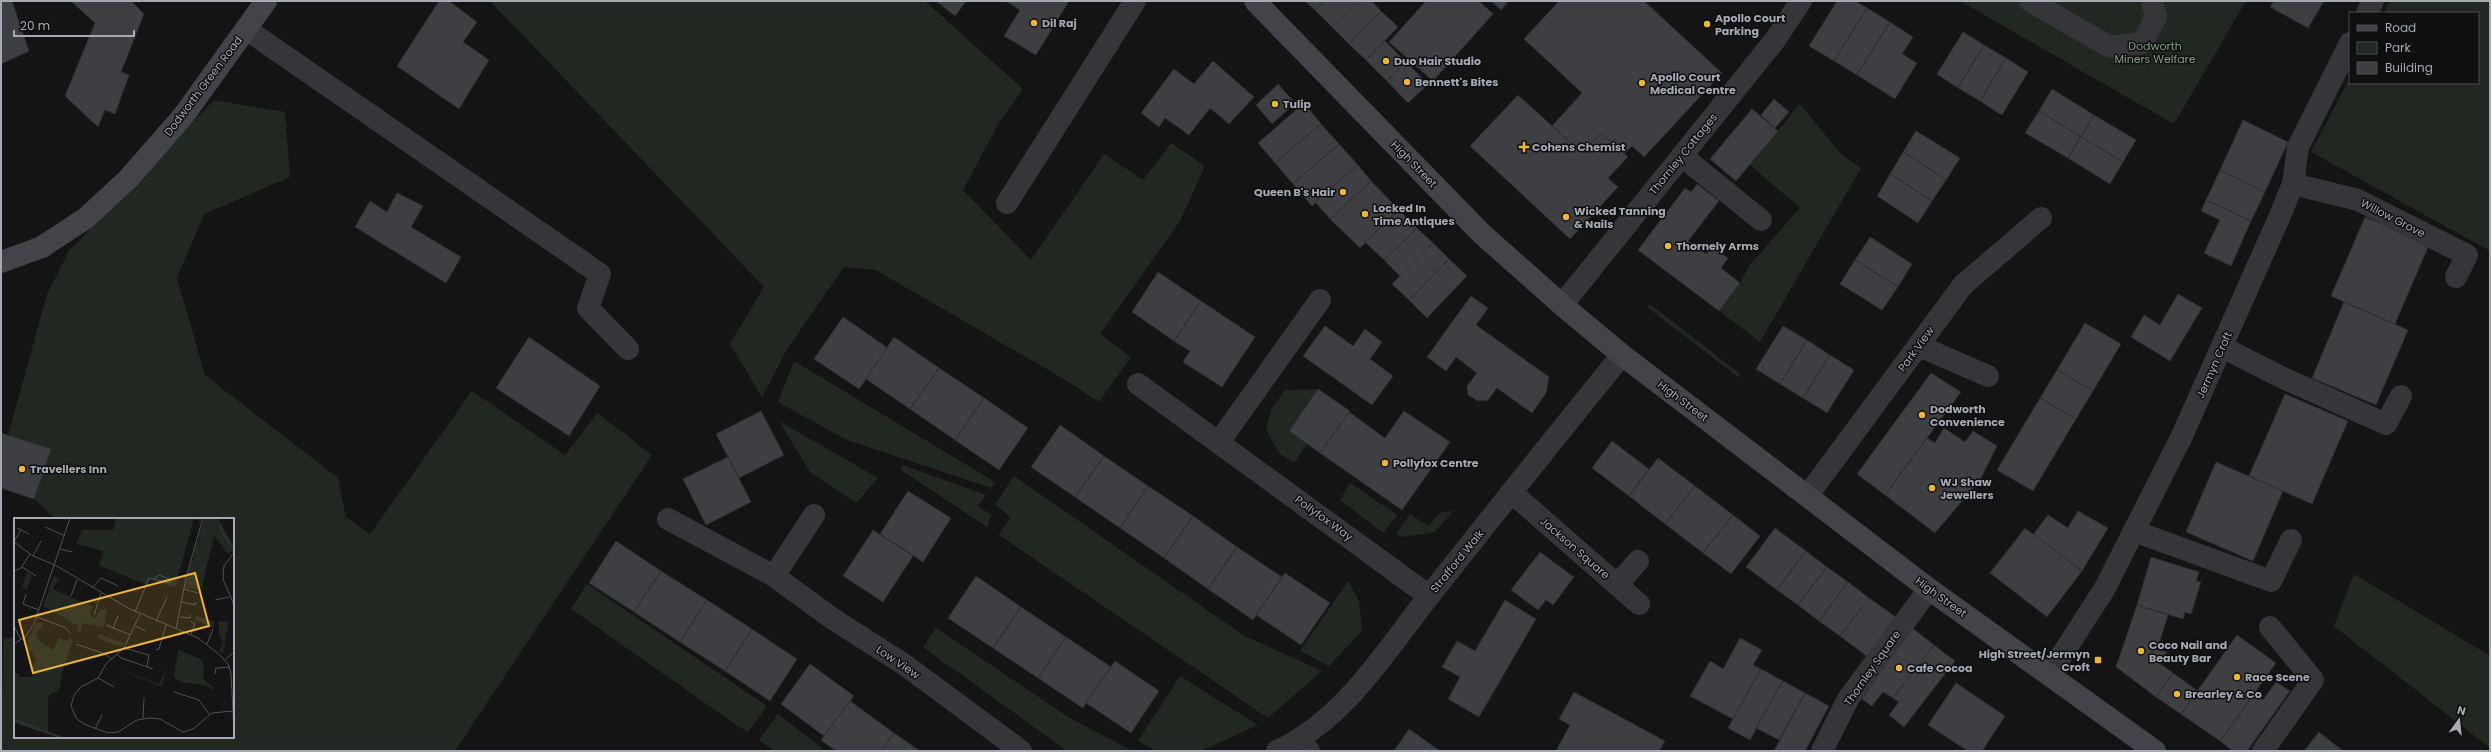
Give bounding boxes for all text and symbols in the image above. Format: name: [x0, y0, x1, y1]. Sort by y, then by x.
place label: Apollo Court Parking: [1715, 10, 1786, 39]
scale bar: [14, 12, 134, 38]
legend: [2349, 12, 2479, 84]
place label: Dil Raj: [1042, 15, 1077, 31]
text: 20 m: [20, 17, 50, 34]
marker: Dil Raj: [1029, 18, 1039, 28]
marker: Apollo Court Parking: [1702, 19, 1712, 29]
text: Road: [2385, 19, 2416, 36]
street label: Dodworth Green Road: [160, 33, 246, 139]
park label: Dodworth Miners Welfare: [2114, 38, 2196, 67]
text: Park: [2385, 39, 2412, 56]
place label: Duo Hair Studio: [1394, 53, 1481, 69]
marker: Duo Hair Studio: [1381, 56, 1391, 66]
text: Building: [2385, 59, 2433, 76]
place label: Apollo Court Medical Centre: [1650, 69, 1736, 98]
place label: Bennett's Bites: [1415, 74, 1498, 90]
marker: Bennett's Bites: [1402, 77, 1412, 87]
marker: Apollo Court Medical Centre: [1637, 78, 1647, 88]
place label: Tulip: [1283, 96, 1311, 112]
marker: Tulip: [1270, 99, 1280, 109]
street label: Thornley Cottages: [1645, 110, 1721, 198]
street label: High Street: [1387, 137, 1441, 191]
place label: Cohens Chemist: [1532, 139, 1626, 155]
marker: Cohens Chemist: [1519, 142, 1529, 152]
place label: Queen B's Hair: [1254, 184, 1335, 200]
marker: Queen B's Hair: [1338, 187, 1348, 197]
street label: Willow Grove: [2358, 195, 2428, 241]
place label: Locked In Time Antiques: [1373, 200, 1455, 229]
place label: Wicked Tanning & Nails: [1574, 203, 1666, 232]
marker: Locked In Time Antiques: [1360, 209, 1370, 219]
marker: Wicked Tanning & Nails: [1561, 212, 1571, 222]
place label: Thornely Arms: [1676, 238, 1759, 254]
marker: Thornely Arms: [1663, 241, 1673, 251]
street label: Park View: [1894, 323, 1938, 375]
street label: Jermyn Croft: [2192, 329, 2236, 401]
street label: High Street: [1654, 377, 1712, 425]
place label: Dodworth Convenience: [1930, 401, 2005, 430]
marker: Dodworth Convenience: [1917, 410, 1927, 420]
place label: Pollyfox Centre: [1393, 455, 1479, 471]
marker: Pollyfox Centre: [1380, 458, 1390, 468]
place label: Travellers Inn: [30, 461, 107, 477]
marker: Travellers Inn: [17, 464, 27, 474]
place label: WJ Shaw Jewellers: [1940, 474, 1994, 503]
marker: WJ Shaw Jewellers: [1927, 483, 1937, 493]
street label: Pollyfox Way: [1292, 491, 1357, 545]
street label: Jackson Square: [1537, 513, 1613, 583]
inset map: [14, 518, 234, 738]
street label: Strafford Walk: [1426, 526, 1488, 596]
street label: High Street: [1912, 573, 1970, 621]
street label: Thornley Square: [1840, 627, 1904, 709]
place label: Coco Nail and Beauty Bar: [2149, 637, 2227, 666]
street label: Low View: [873, 641, 923, 683]
place label: High Street/Jermyn Croft: [1979, 646, 2091, 675]
marker: Coco Nail and Beauty Bar: [2136, 646, 2146, 656]
marker: High Street/Jermyn Croft: [2093, 655, 2103, 665]
place label: Cafe Cocoa: [1907, 660, 1972, 676]
marker: Cafe Cocoa: [1894, 663, 1904, 673]
place label: Race Scene: [2245, 669, 2310, 685]
marker: Race Scene: [2232, 672, 2242, 682]
place label: Brearley & Co: [2185, 686, 2262, 702]
marker: Brearley & Co: [2172, 689, 2182, 699]
north arrow: [2439, 700, 2479, 740]
text: N: [2456, 702, 2468, 719]

